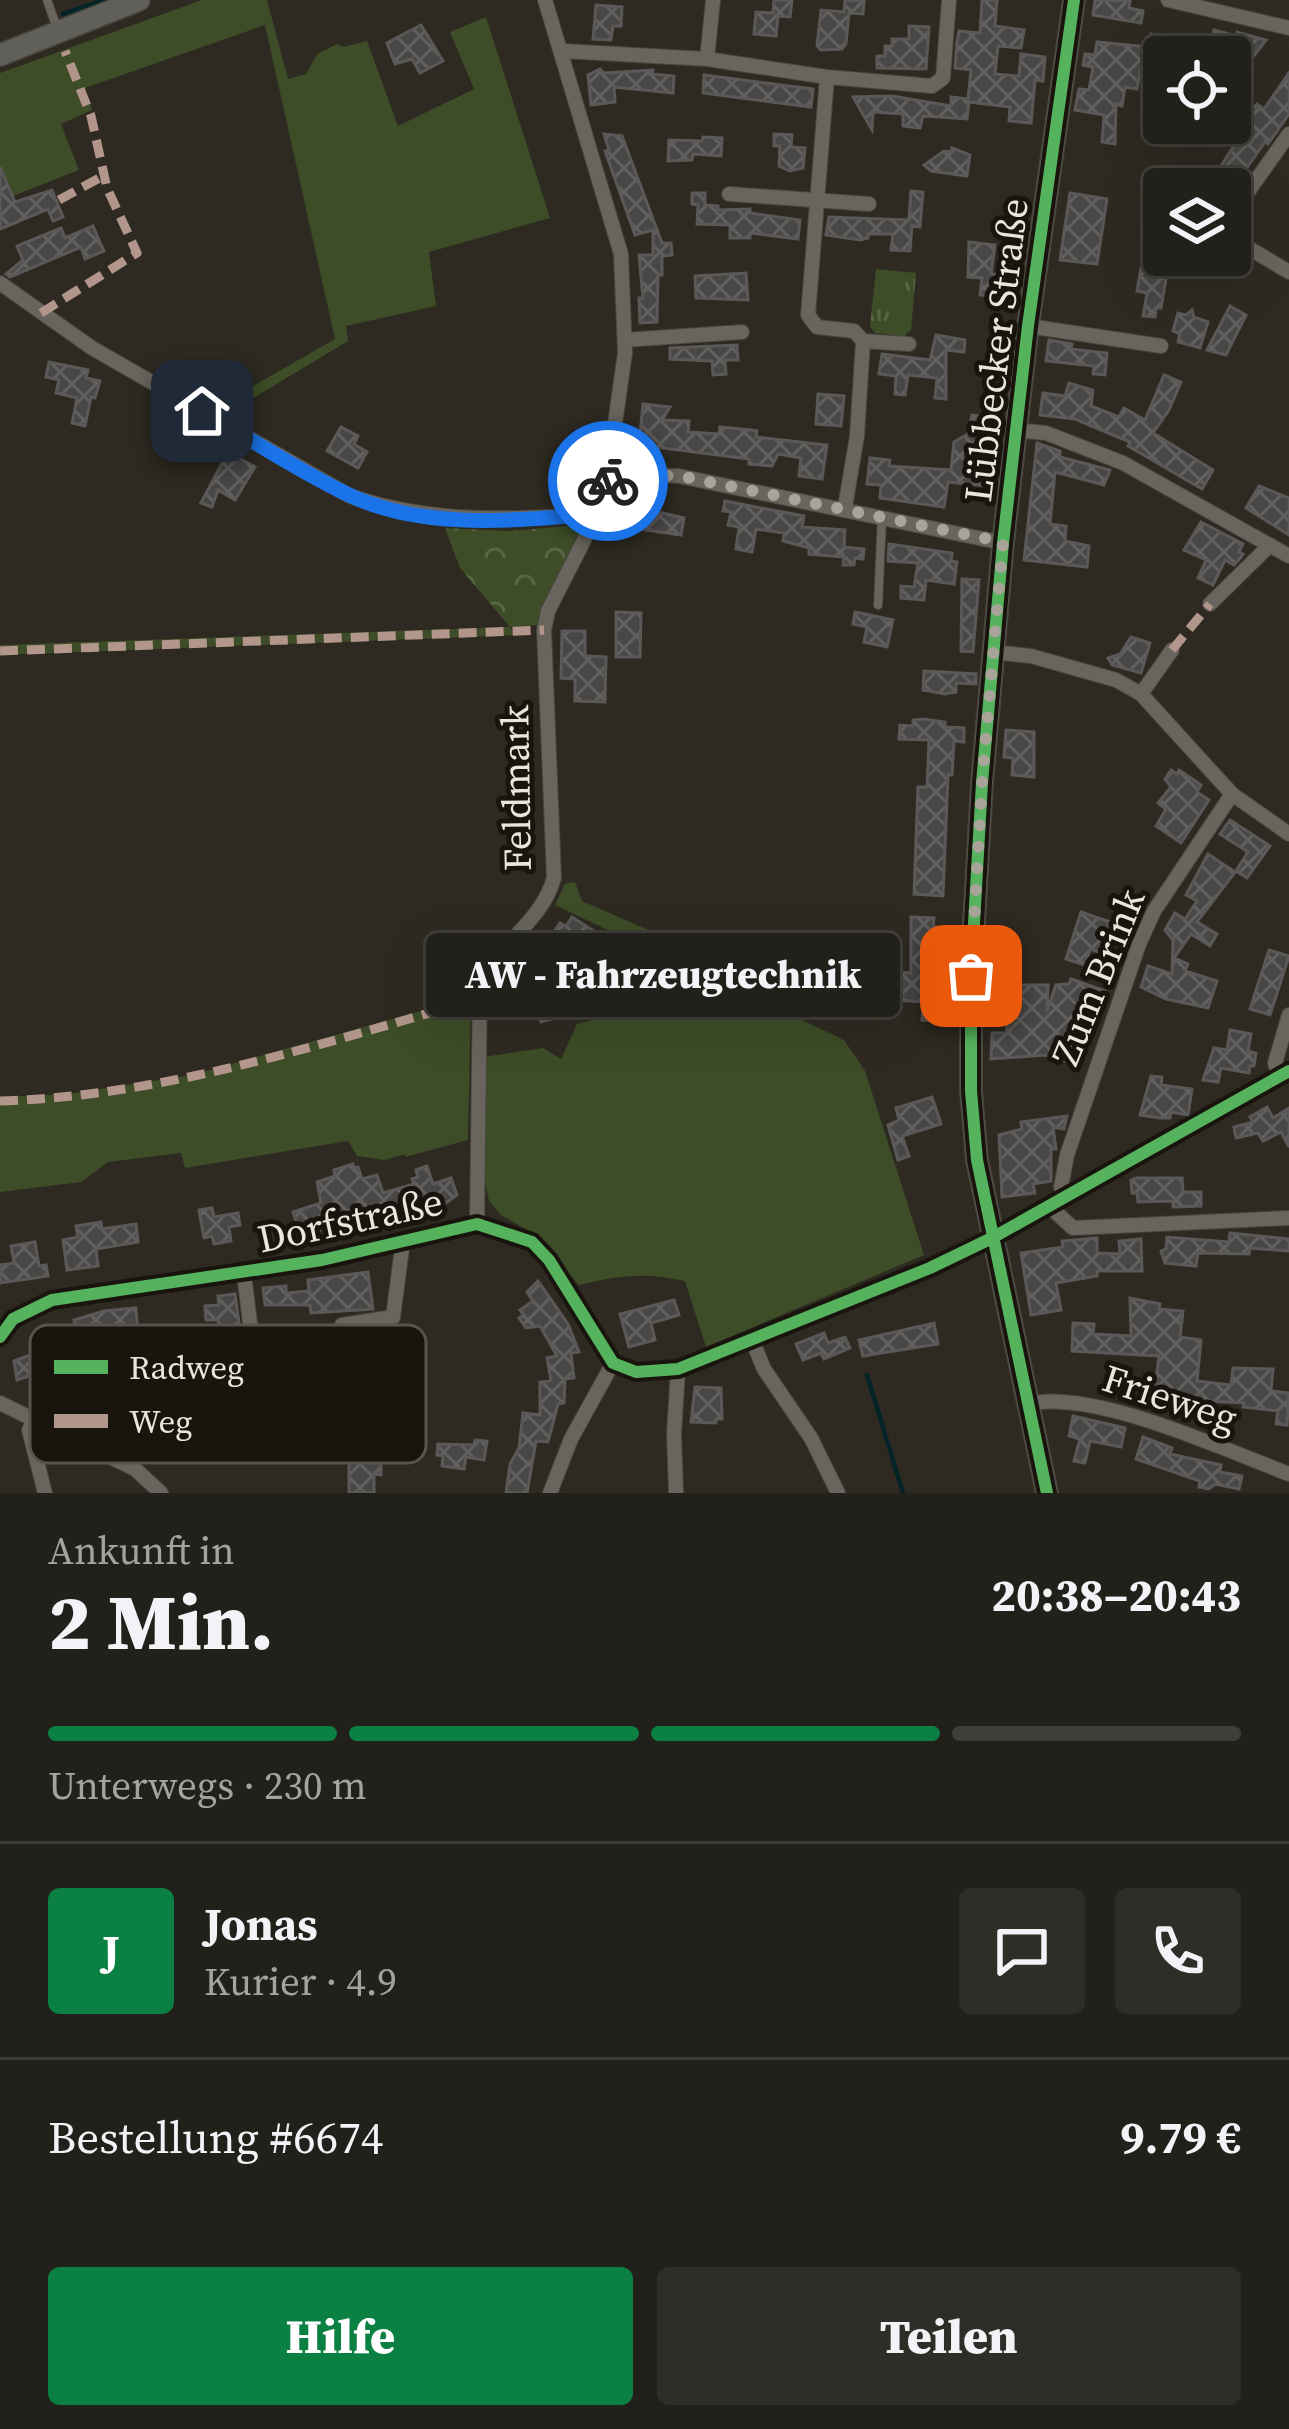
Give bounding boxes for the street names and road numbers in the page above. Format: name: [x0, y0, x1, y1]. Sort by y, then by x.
street label: Lübbecker Straße: [951, 195, 1041, 505]
street label: Feldmark: [488, 704, 544, 872]
street label: Zum Brink: [1039, 880, 1158, 1073]
street label: Dorfstraße: [253, 1175, 447, 1265]
street label: Frieweg: [1096, 1351, 1244, 1445]

